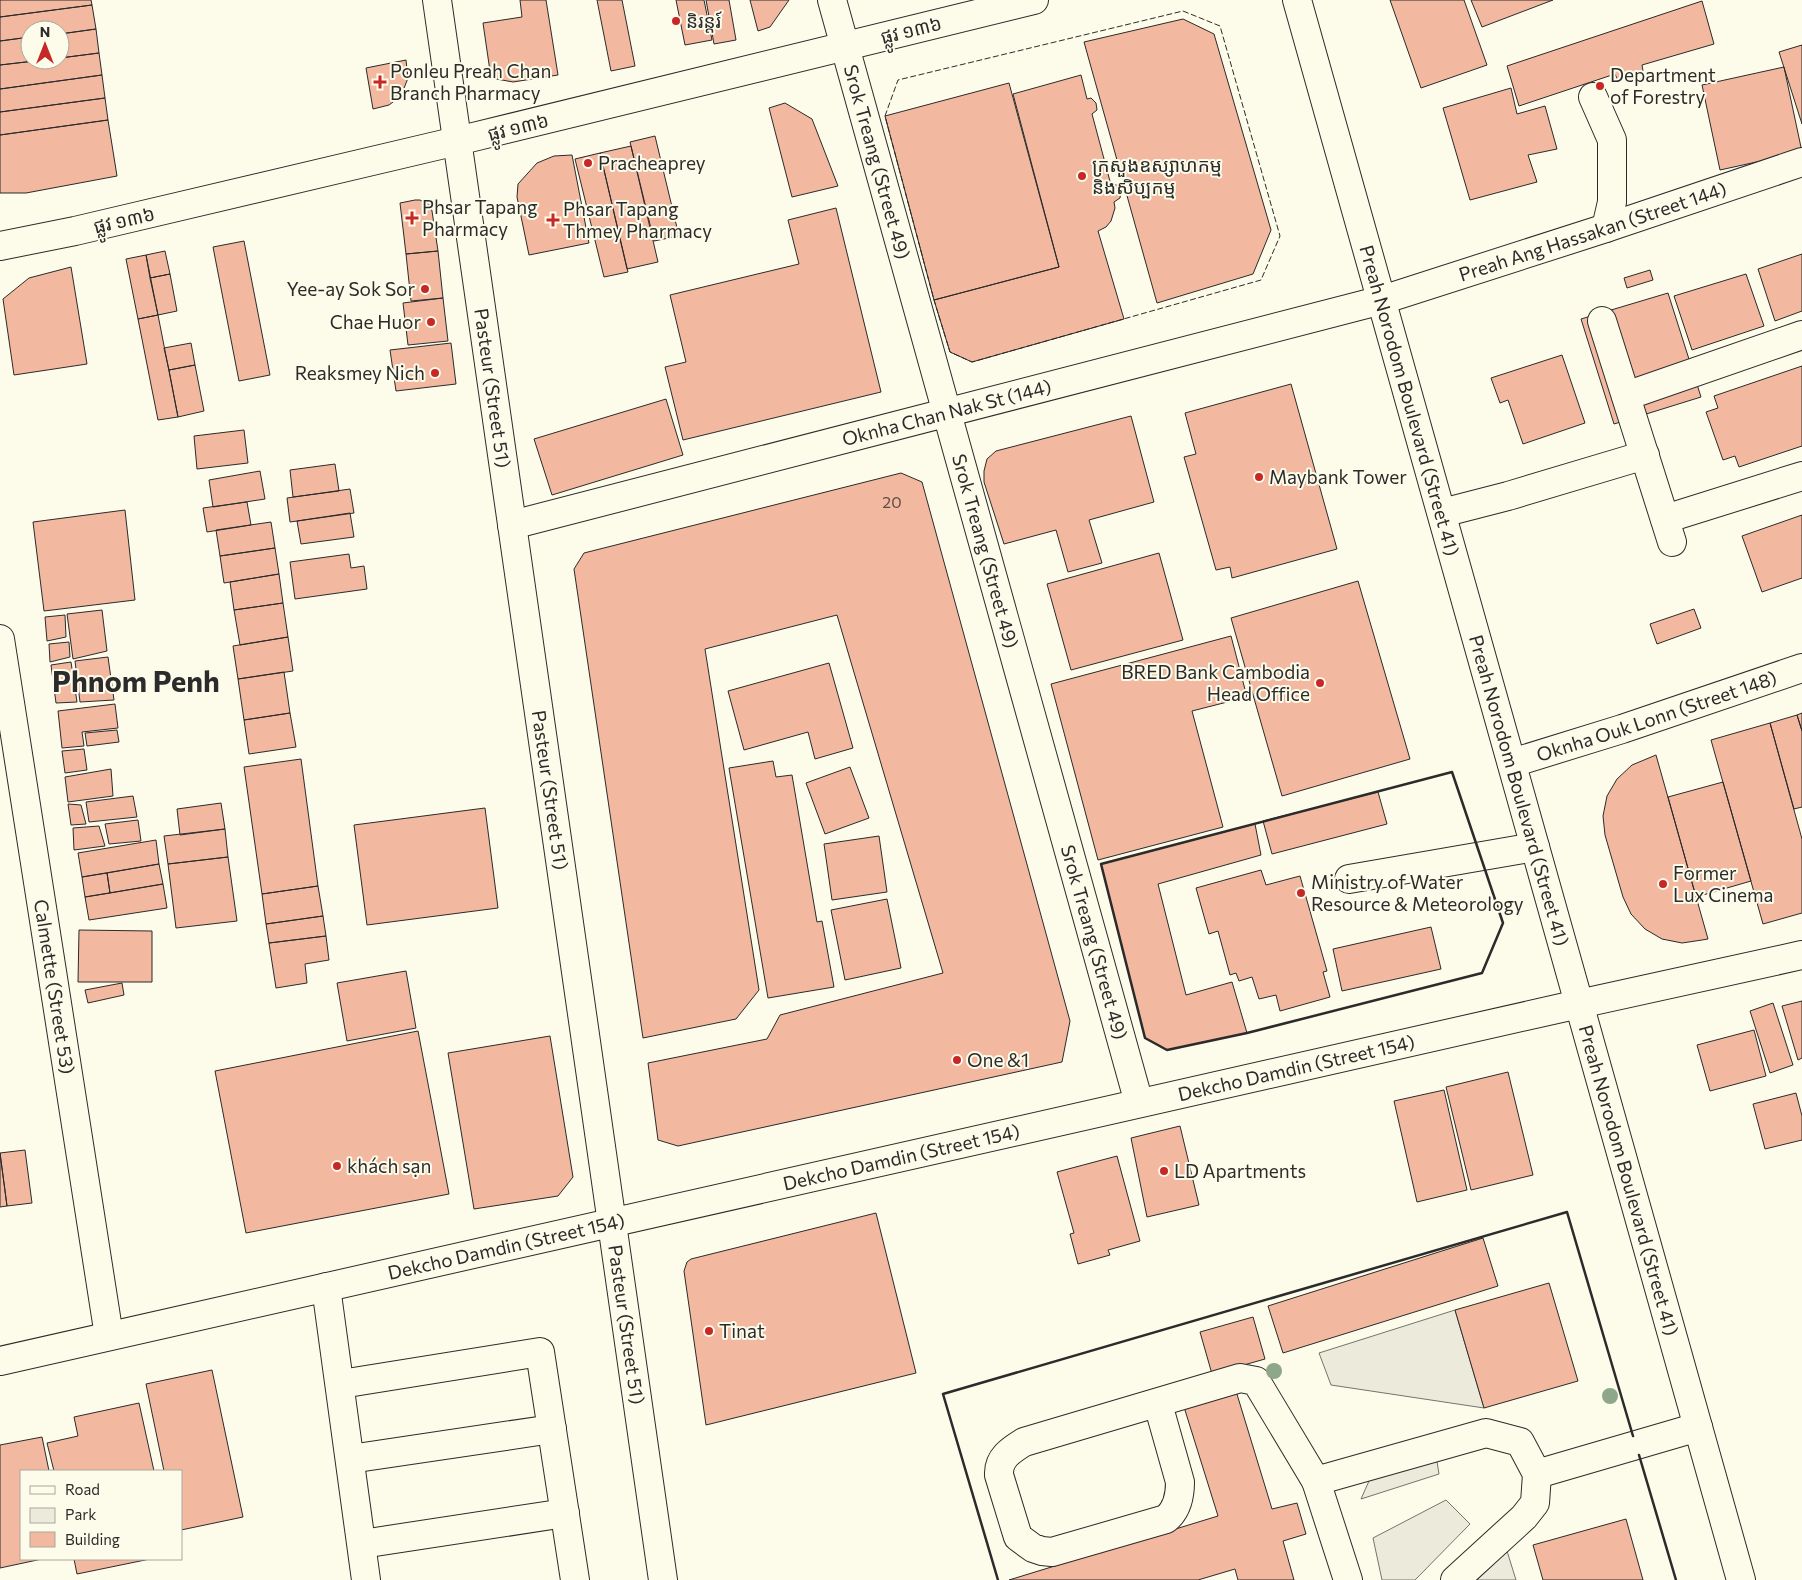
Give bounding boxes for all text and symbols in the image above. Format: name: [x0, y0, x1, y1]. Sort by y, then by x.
place label: និរន្តរ៍: [686, 9, 722, 33]
street label: ផ្លូវ ១៣៦: [878, 11, 946, 55]
marker: និរន្តរ៍: [670, 15, 682, 27]
north arrow: [20, 20, 70, 70]
text: N: [40, 23, 50, 40]
place label: Ponleu Preah Chan Branch Pharmacy: [390, 59, 551, 104]
street label: Srok Treang (Street 49): [840, 62, 916, 262]
place label: Department of Forestry: [1610, 63, 1716, 108]
marker: Ponleu Preah Chan Branch Pharmacy: [374, 76, 386, 88]
marker: Department of Forestry: [1594, 80, 1606, 92]
street label: ផ្លូវ ១៣៦: [485, 108, 553, 152]
place label: Pracheaprey: [598, 151, 706, 174]
place label: ក្រសួងឧស្សាហកម្ម និងសិប្បកម្ម: [1092, 153, 1222, 199]
marker: Pracheaprey: [582, 157, 594, 169]
marker: ក្រសួងឧស្សាហកម្ម និងសិប្បកម្ម: [1076, 170, 1088, 182]
street label: Preah Ang Hassakan (Street 144): [1456, 176, 1729, 286]
place label: Phsar Tapang Pharmacy: [422, 195, 537, 240]
place label: Phsar Tapang Thmey Pharmacy: [563, 197, 712, 242]
street label: ផ្លូវ ១៣៦: [91, 201, 158, 244]
marker: Phsar Tapang Pharmacy: [406, 212, 418, 224]
marker: Phsar Tapang Thmey Pharmacy: [547, 214, 559, 226]
street label: Preah Norodom Boulevard (Street 41): [1355, 242, 1465, 558]
place label: Yee-ay Sok Sor: [287, 277, 415, 300]
marker: Yee-ay Sok Sor: [419, 283, 431, 295]
street label: Pasteur (Street 51): [470, 307, 516, 469]
place label: Chae Huor: [330, 310, 421, 333]
marker: Chae Huor: [425, 316, 437, 328]
place label: Reaksmey Nich: [295, 361, 425, 384]
marker: Reaksmey Nich: [429, 367, 441, 379]
street label: Oknha Chan Nak St (144): [840, 374, 1054, 450]
street label: Srok Treang (Street 49): [948, 451, 1024, 651]
place label: Maybank Tower: [1269, 465, 1407, 488]
marker: Maybank Tower: [1253, 471, 1265, 483]
house number: 20: [882, 492, 902, 511]
street label: Preah Norodom Boulevard (Street 41): [1465, 632, 1574, 948]
place label: BRED Bank Cambodia Head Office: [1121, 660, 1310, 705]
district label: Phnom Penh: [52, 663, 220, 698]
street label: Oknha Ouk Lonn (Street 148): [1534, 665, 1780, 766]
marker: BRED Bank Cambodia Head Office: [1314, 677, 1326, 689]
street label: Pasteur (Street 51): [528, 709, 573, 871]
street label: Srok Treang (Street 49): [1057, 842, 1133, 1042]
place label: Former Lux Cinema: [1673, 861, 1774, 906]
place label: Ministry of Water Resource & Meteorology: [1311, 870, 1524, 915]
marker: Former Lux Cinema: [1657, 878, 1669, 890]
marker: Ministry of Water Resource & Meteorology: [1295, 887, 1307, 899]
street label: Calmette (Street 53): [30, 898, 80, 1076]
street label: Preah Norodom Boulevard (Street 41): [1575, 1022, 1684, 1338]
street label: Dekcho Damdin (Street 154): [1175, 1030, 1417, 1105]
place label: One &1: [967, 1048, 1029, 1071]
marker: One &1: [951, 1054, 963, 1066]
street label: Dekcho Damdin (Street 154): [780, 1119, 1022, 1195]
place label: khách sạn: [347, 1154, 431, 1177]
place label: LD Apartments: [1174, 1159, 1306, 1182]
marker: khách sạn: [331, 1160, 343, 1172]
marker: LD Apartments: [1158, 1165, 1170, 1177]
street label: Dekcho Damdin (Street 154): [385, 1208, 627, 1284]
street label: Pasteur (Street 51): [604, 1243, 650, 1406]
place label: Tinat: [719, 1319, 765, 1342]
marker: Tinat: [703, 1325, 715, 1337]
legend: [20, 1470, 182, 1560]
text: Road: [65, 1480, 100, 1498]
text: Park: [65, 1505, 96, 1523]
text: Building: [65, 1530, 120, 1548]

